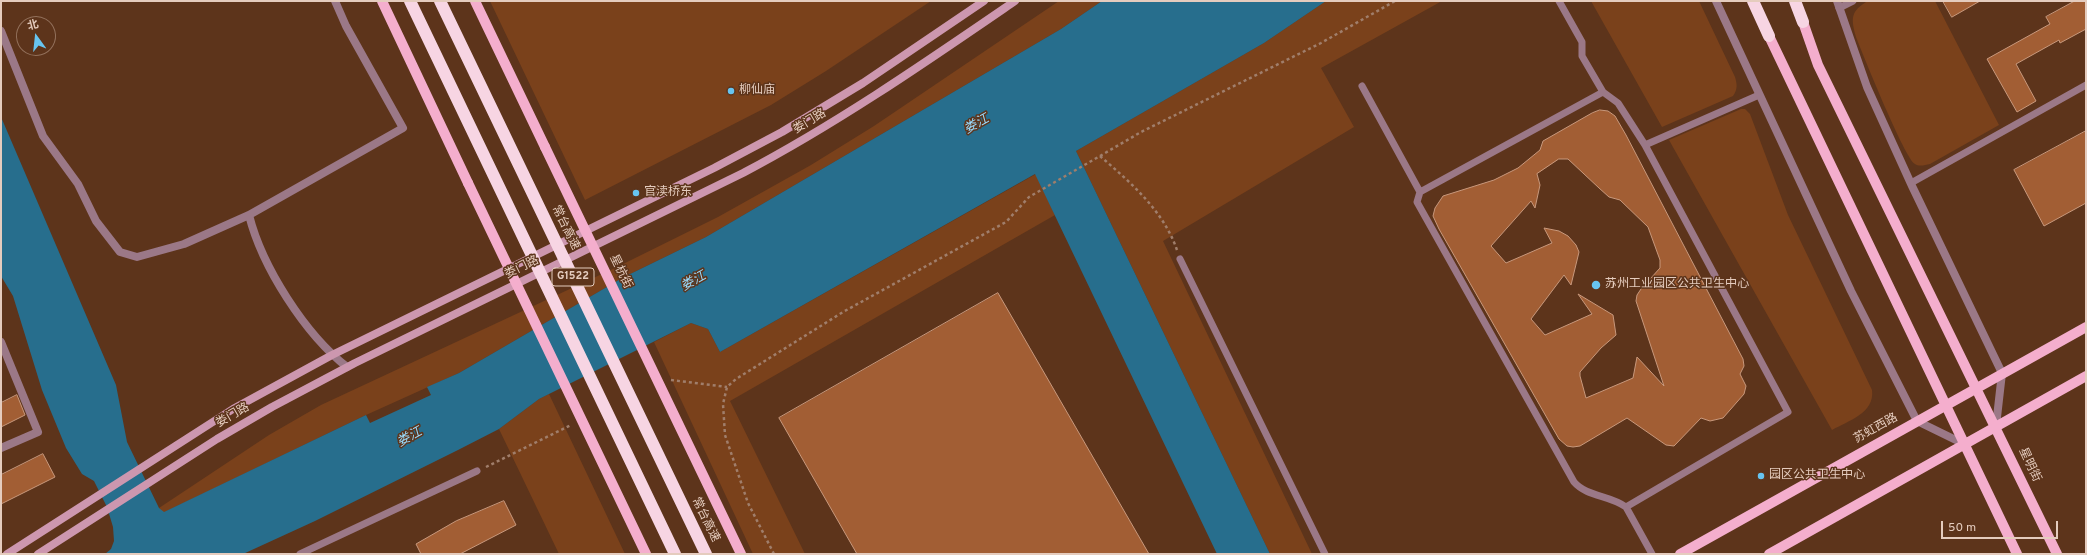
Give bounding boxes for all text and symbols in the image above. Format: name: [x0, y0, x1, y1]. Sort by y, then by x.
north arrow: [16, 16, 56, 56]
text: 北: [26, 17, 40, 34]
place label: 柳仙庙: [739, 84, 775, 98]
marker: 柳仙庙: [726, 86, 736, 96]
street label: 娄门路: [791, 107, 829, 137]
water label: 娄江: [962, 112, 992, 138]
place label: 官渎桥东: [644, 186, 692, 200]
marker: 官渎桥东: [631, 188, 641, 198]
street label: 常台高速: [548, 203, 582, 253]
street label: 星杭街: [606, 253, 634, 291]
street label: 娄门路: [503, 254, 541, 282]
road number: G1522: [552, 268, 594, 286]
water label: 娄江: [679, 269, 709, 295]
place label: 苏州工业园区公共卫生中心: [1605, 278, 1749, 292]
marker: 苏州工业园区公共卫生中心: [1590, 279, 1602, 291]
street label: 娄门路: [214, 401, 252, 431]
street label: 苏虹西路: [1852, 411, 1900, 447]
water label: 娄江: [395, 425, 425, 451]
street label: 星明街: [2015, 446, 2043, 484]
place label: 园区公共卫生中心: [1769, 469, 1865, 483]
marker: 园区公共卫生中心: [1756, 471, 1766, 481]
street label: 常台高速: [688, 495, 722, 545]
scale bar: [1943, 513, 2060, 539]
text: 50 m: [1948, 520, 1976, 536]

